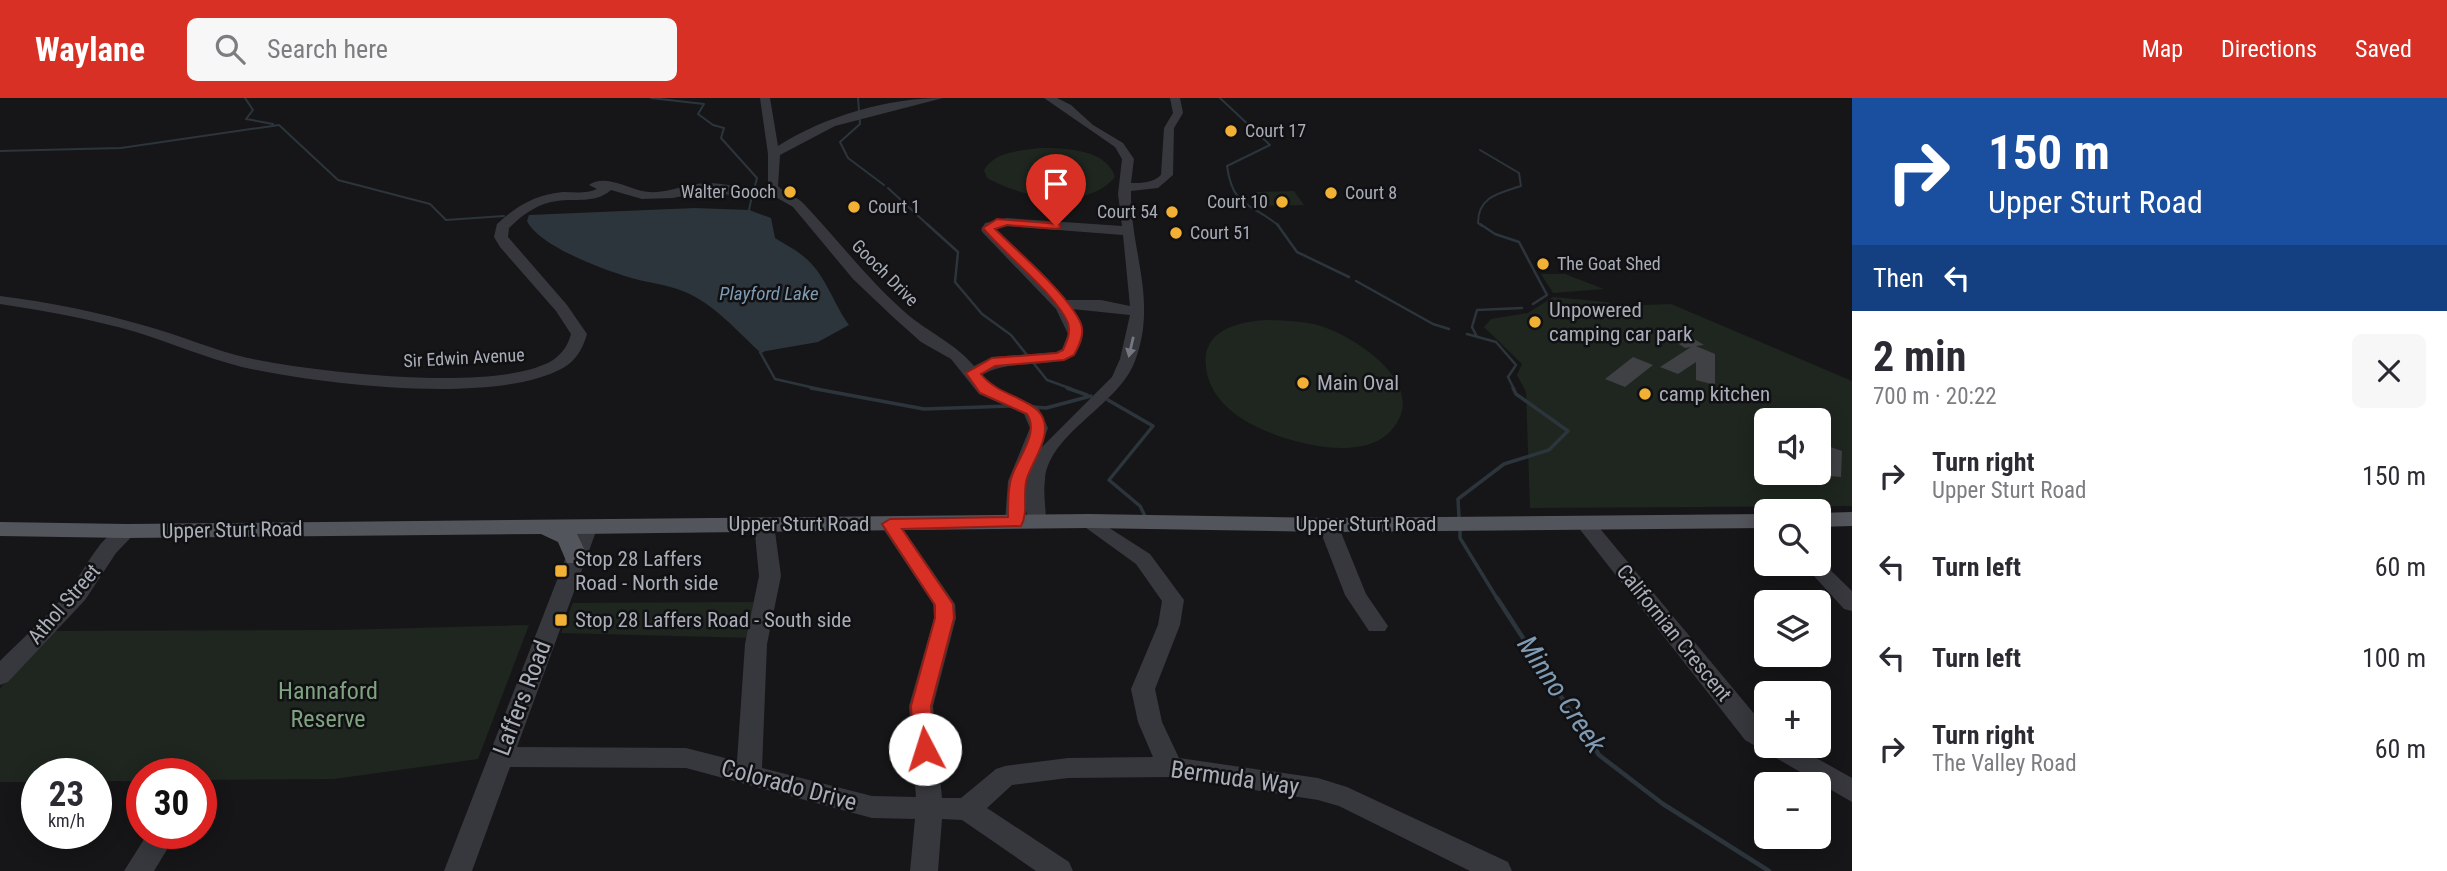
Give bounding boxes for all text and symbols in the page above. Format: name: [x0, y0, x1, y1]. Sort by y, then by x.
search box: [187, 18, 677, 81]
text: Waylane: [35, 30, 145, 69]
icon: search: [211, 30, 249, 68]
text: Search here: [267, 34, 388, 64]
text: Map: [2142, 35, 2183, 63]
text: Directions: [2221, 35, 2317, 63]
text: Saved: [2355, 35, 2412, 63]
place label: Court 17: [1245, 120, 1306, 141]
marker: Court 17: [1223, 123, 1239, 139]
text: 150 m: [1988, 124, 2110, 181]
icon: right: [1873, 126, 1964, 217]
pin: [1026, 154, 1086, 226]
icon: arrive: [1037, 165, 1075, 203]
place label: Walter Gooch: [681, 181, 776, 202]
place label: Court 8: [1345, 182, 1397, 203]
text: Upper Sturt Road: [1988, 183, 2203, 221]
marker: Walter Gooch: [782, 184, 798, 200]
marker: Court 8: [1323, 185, 1339, 201]
place label: Court 10: [1207, 191, 1268, 212]
marker: Court 10: [1274, 194, 1290, 210]
place label: Court 1: [868, 196, 920, 217]
marker: Court 1: [846, 199, 862, 215]
place label: Court 54: [1097, 201, 1158, 222]
marker: Court 54: [1164, 204, 1180, 220]
place label: Court 51: [1190, 222, 1251, 243]
marker: Court 51: [1168, 225, 1184, 241]
street label: Gooch Drive: [848, 235, 923, 310]
place label: The Goat Shed: [1557, 253, 1661, 274]
marker: The Goat Shed: [1535, 256, 1551, 272]
icon: left: [1938, 259, 1976, 297]
text: Then: [1873, 263, 1924, 293]
water label: Playford Lake: [719, 282, 819, 305]
place label: Unpowered camping car park: [1549, 298, 1693, 346]
marker: Unpowered camping car park: [1527, 314, 1543, 330]
text: 2 min: [1873, 332, 1966, 381]
button: close: [2352, 334, 2426, 408]
one-way arrow: [1125, 336, 1136, 358]
street label: Sir Edwin Avenue: [403, 344, 525, 371]
place label: Main Oval: [1317, 371, 1399, 395]
marker: Main Oval: [1295, 375, 1311, 391]
place label: camp kitchen: [1659, 382, 1770, 406]
text: 700 m · 20:22: [1873, 383, 1997, 410]
marker: camp kitchen: [1637, 386, 1653, 402]
map controls: [1754, 408, 1831, 849]
button: sound: [1754, 408, 1831, 485]
text: Turn right: [1932, 447, 2034, 477]
icon: right: [1873, 457, 1911, 495]
text: 150 m: [2362, 461, 2426, 491]
text: Upper Sturt Road: [1932, 477, 2086, 504]
button: search: [1754, 499, 1831, 576]
street label: Upper Sturt Road: [729, 512, 869, 536]
street label: Upper Sturt Road: [1296, 512, 1436, 536]
street label: Upper Sturt Road: [161, 517, 303, 543]
place label: Stop 28 Laffers Road - North side: [575, 547, 718, 595]
icon: left: [1873, 548, 1911, 586]
text: Turn left: [1932, 552, 2021, 582]
text: 60 m: [2375, 552, 2426, 582]
street label: Athol Street: [23, 559, 105, 649]
street label: Californian Crescent: [1612, 560, 1736, 706]
marker: Stop 28 Laffers Road - North side: [553, 563, 569, 579]
button: layers: [1754, 590, 1831, 667]
place label: Stop 28 Laffers Road - South side: [575, 608, 851, 632]
marker: Stop 28 Laffers Road - South side: [553, 612, 569, 628]
water label: Minno Creek: [1510, 629, 1613, 760]
street label: Laffers Road: [487, 636, 557, 760]
icon: left: [1873, 639, 1911, 677]
text: Turn left: [1932, 643, 2021, 673]
text: 100 m: [2362, 643, 2426, 673]
park label: Hannaford Reserve: [278, 677, 378, 733]
button: +: [1754, 681, 1831, 758]
position arrow: [888, 712, 962, 786]
text: Turn right: [1932, 720, 2034, 750]
icon: right: [1873, 730, 1911, 768]
text: 60 m: [2375, 734, 2426, 764]
text: The Valley Road: [1932, 750, 2077, 777]
street label: Colorado Drive: [718, 754, 860, 816]
street label: Bermuda Way: [1169, 755, 1301, 801]
speed limit sign: 30: [126, 758, 217, 849]
button: −: [1754, 772, 1831, 849]
text: 23: [49, 774, 84, 815]
text: km/h: [48, 810, 85, 831]

